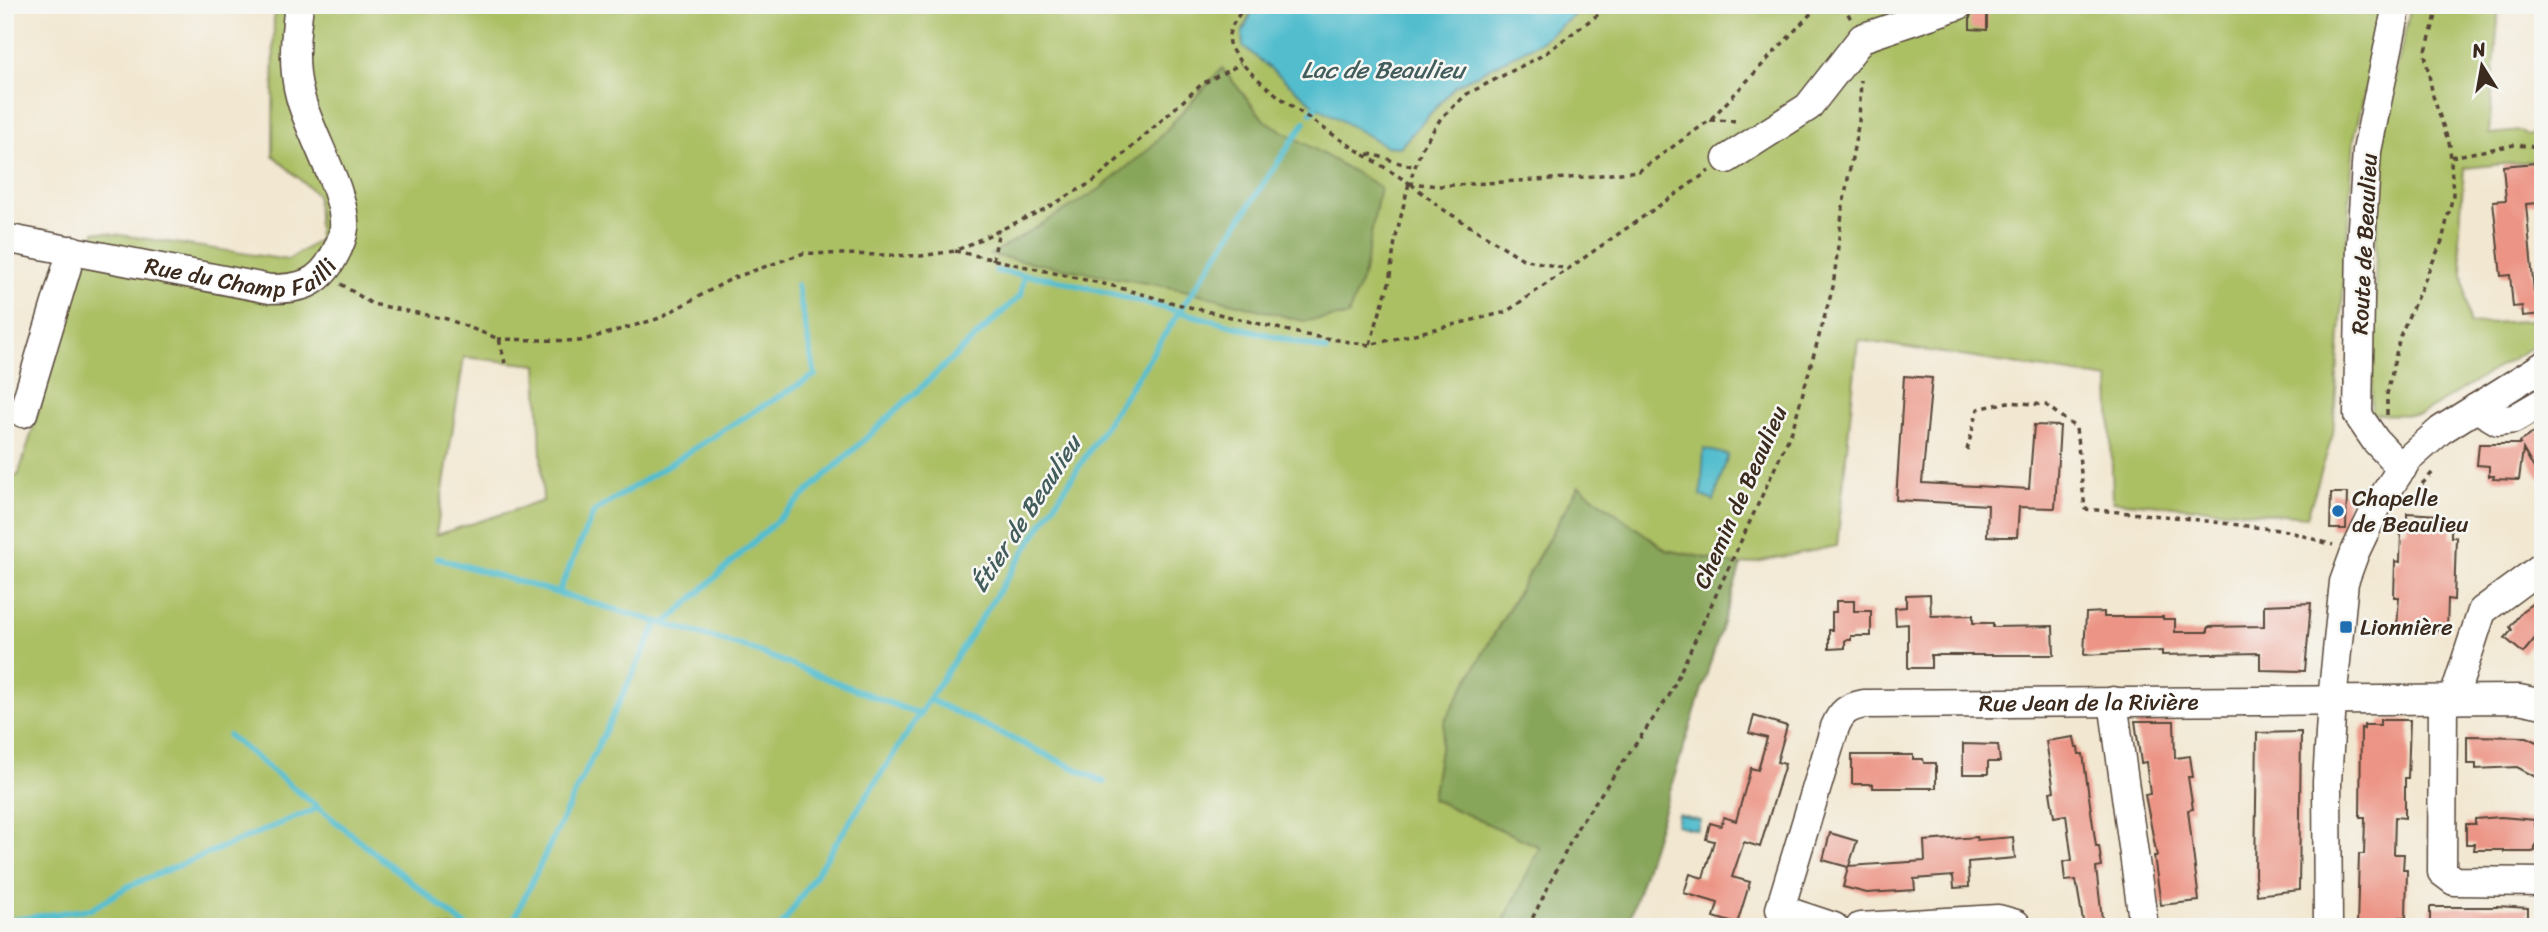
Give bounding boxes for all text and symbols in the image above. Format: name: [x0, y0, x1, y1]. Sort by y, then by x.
north arrow: [2446, 32, 2516, 102]
text: N: [2468, 32, 2489, 67]
water label: Lac de Beaulieu: [1302, 49, 1468, 91]
street label: Route de Beaulieu: [2339, 152, 2390, 336]
street label: Rue du Champ Failli: [141, 245, 349, 310]
street label: Chemin de Beaulieu: [1682, 399, 1799, 596]
water label: Étier de Beaulieu: [959, 424, 1094, 601]
place label: Chapelle de Beaulieu: [2352, 478, 2469, 545]
marker: Chapelle de Beaulieu: [2330, 503, 2346, 519]
place label: Lionnière: [2360, 607, 2453, 648]
marker: Lionnière: [2338, 619, 2354, 635]
street label: Rue Jean de la Rivière: [1979, 681, 2199, 724]

